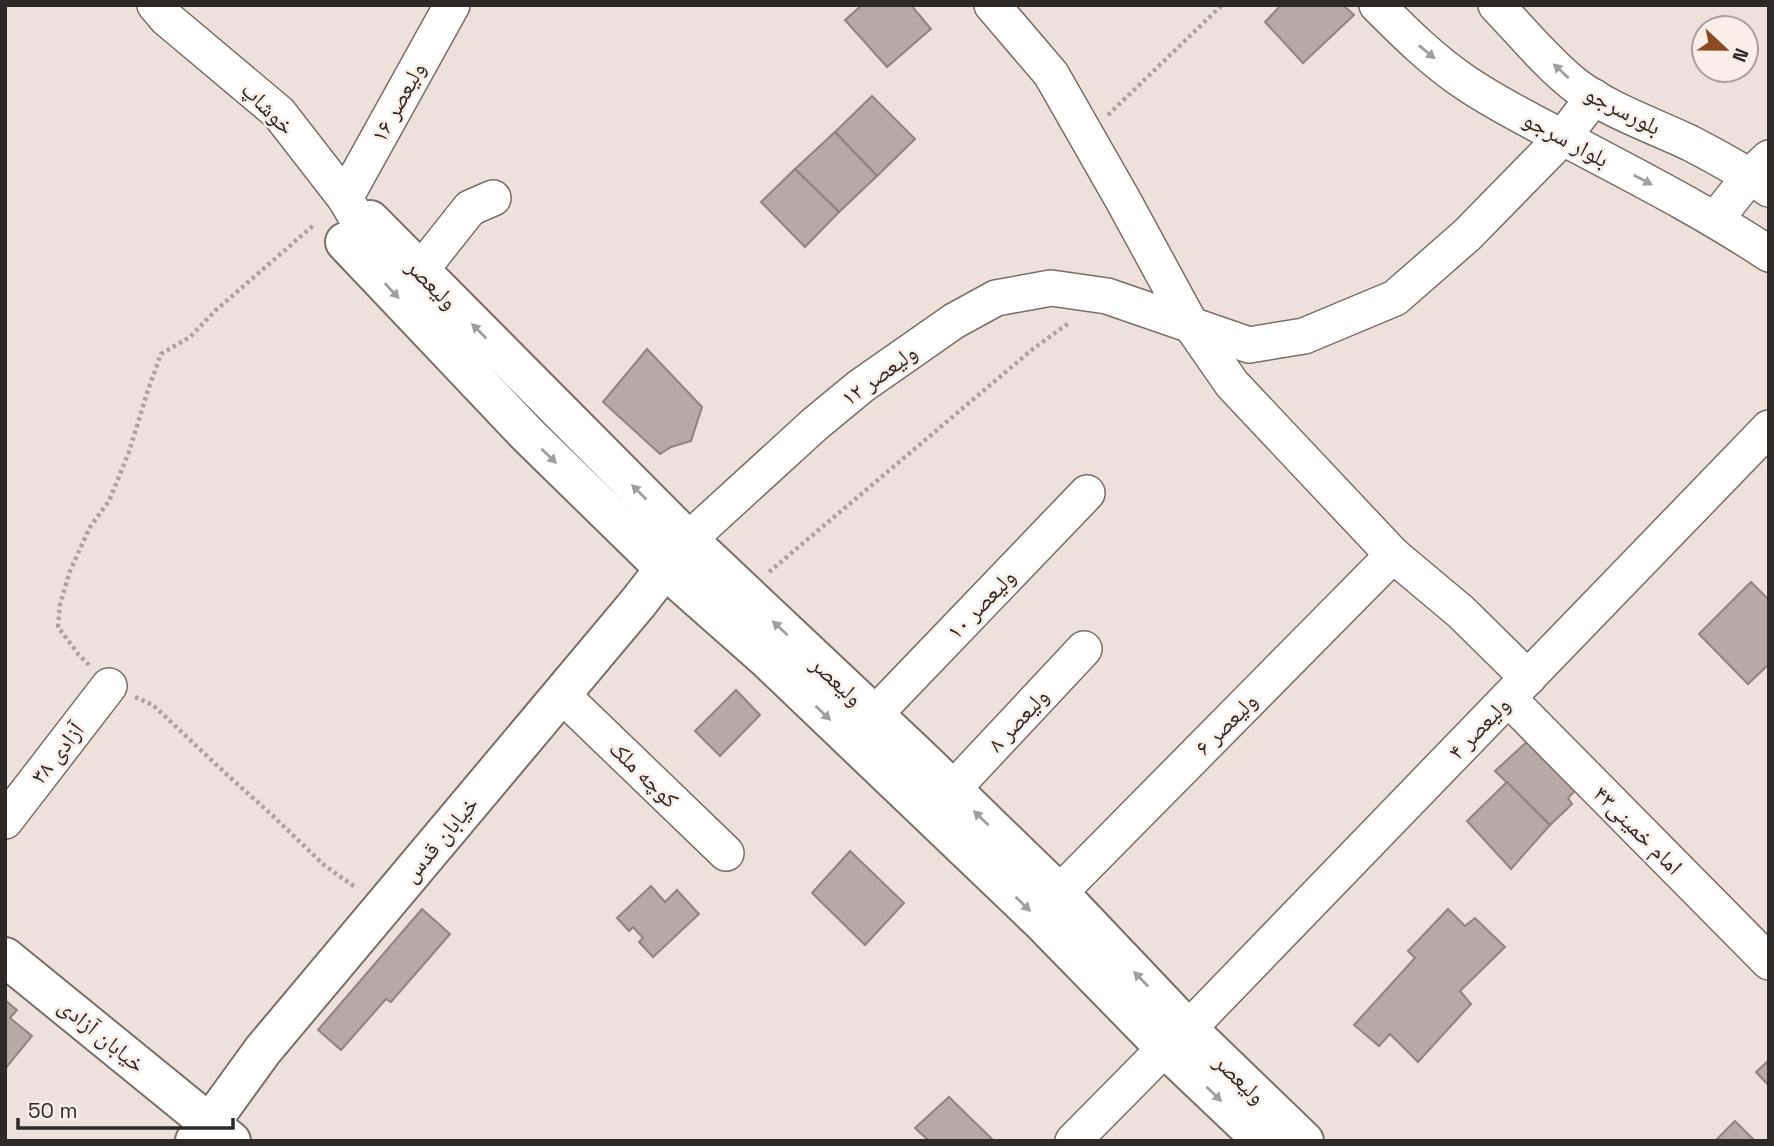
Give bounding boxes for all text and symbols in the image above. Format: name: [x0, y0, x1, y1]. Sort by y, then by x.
north arrow: [1690, 14, 1760, 84]
one-way arrow: [1418, 44, 1436, 59]
text: N: [1726, 45, 1754, 66]
street label: ولیعصر ۱۶: [364, 57, 432, 147]
one-way arrow: [1553, 64, 1570, 80]
street label: خوشاپ: [235, 75, 301, 141]
street label: بلورسرجو: [1580, 78, 1666, 142]
street label: بلوار سرجو: [1518, 104, 1614, 174]
one-way arrow: [1633, 174, 1653, 186]
street label: ولیعصر: [399, 251, 464, 316]
one-way arrow: [383, 282, 399, 299]
one-way arrow: [470, 322, 487, 339]
street label: ولیعصر ۱۲: [835, 337, 923, 413]
one-way arrow: [540, 447, 557, 463]
one-way arrow: [632, 484, 648, 501]
street label: ولیعصر ۱۰: [940, 562, 1022, 646]
one-way arrow: [771, 620, 789, 636]
street label: ولیعصر: [804, 649, 869, 713]
street label: ولیعصر ۸: [981, 682, 1055, 758]
street label: ولیعصر ۶: [1188, 686, 1264, 762]
street label: ولیعصر ۴: [1442, 690, 1516, 766]
one-way arrow: [814, 705, 832, 721]
street label: آزادی ۳۸: [24, 715, 91, 790]
street label: کوچه ملک: [603, 734, 685, 815]
street label: امام خمینی۴۳: [1586, 779, 1689, 882]
street label: خیابان قدس: [395, 789, 485, 889]
one-way arrow: [973, 809, 990, 826]
one-way arrow: [1015, 895, 1032, 912]
one-way arrow: [1134, 971, 1150, 988]
street label: خیابان آزادی: [52, 991, 152, 1079]
street label: ولیعصر: [1207, 1046, 1272, 1111]
scale bar: [18, 1086, 233, 1130]
one-way arrow: [1206, 1086, 1223, 1103]
text: 50 m: [28, 1097, 78, 1124]

